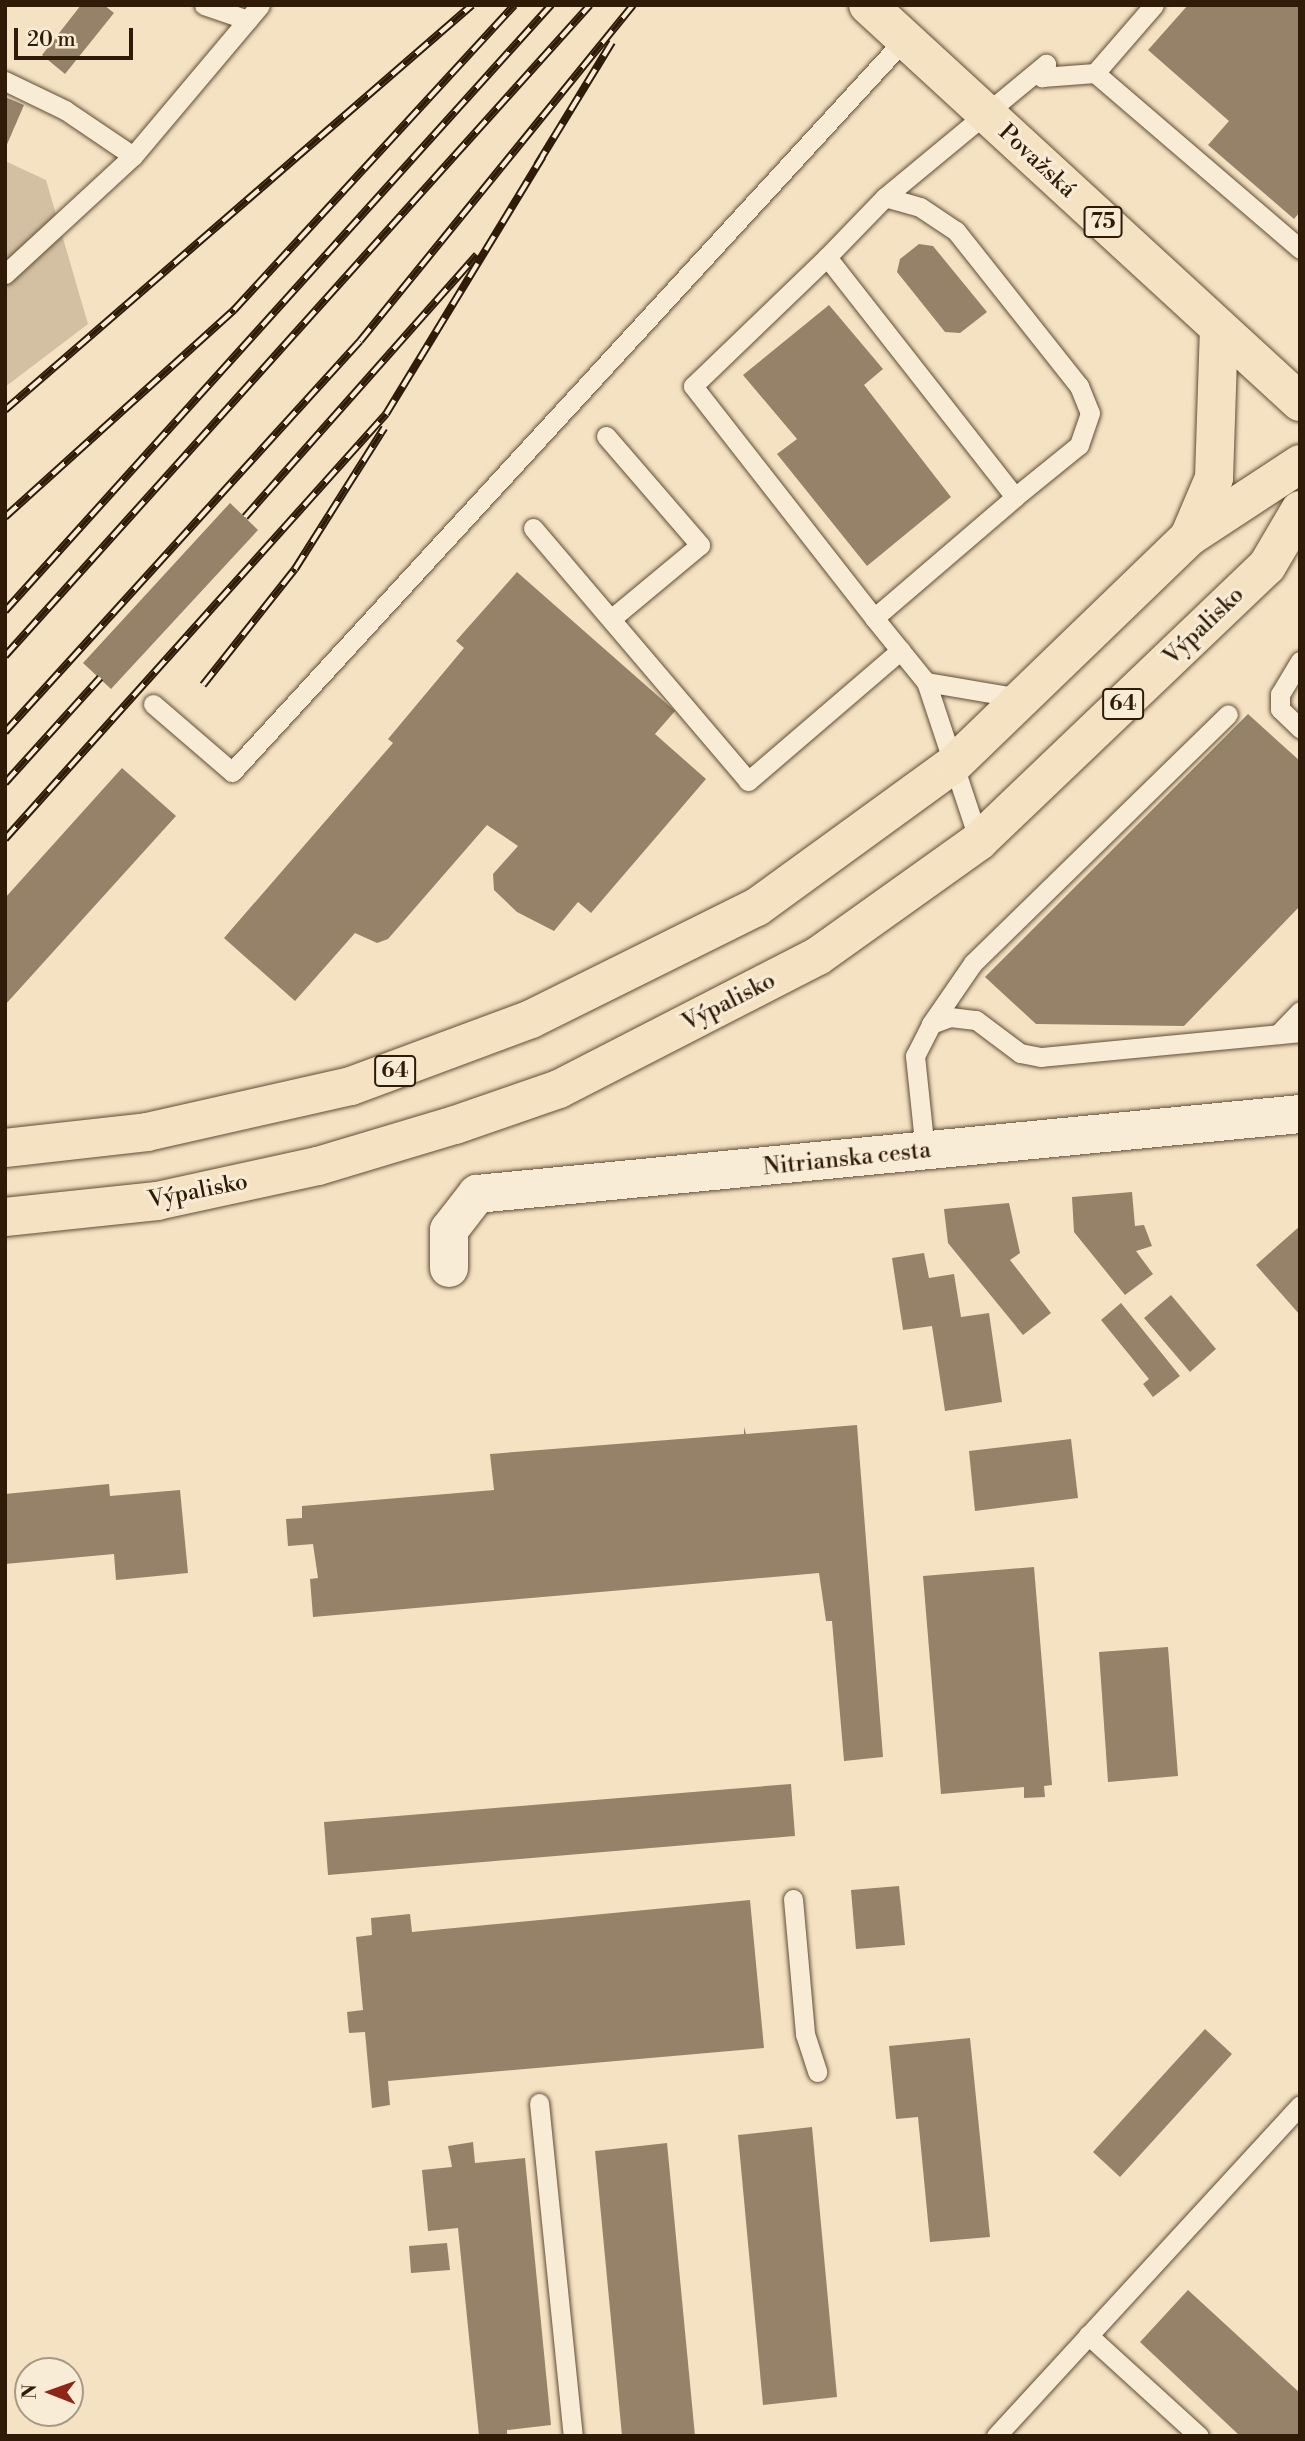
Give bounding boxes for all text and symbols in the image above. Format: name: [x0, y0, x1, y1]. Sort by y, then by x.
scale bar: [18, 14, 136, 58]
text: 20 m: [27, 27, 76, 53]
street label: Považská: [993, 118, 1081, 204]
road number: 75: [1082, 204, 1124, 240]
street label: Výpalisko: [1158, 581, 1250, 671]
road number: 64: [1102, 686, 1144, 722]
street label: Výpalisko: [678, 967, 780, 1037]
road number: 64: [374, 1054, 416, 1088]
street label: Nitrianska cesta: [762, 1136, 932, 1182]
street label: Výpalisko: [146, 1168, 250, 1214]
north arrow: [14, 2357, 84, 2427]
text: N: [18, 2384, 42, 2399]

